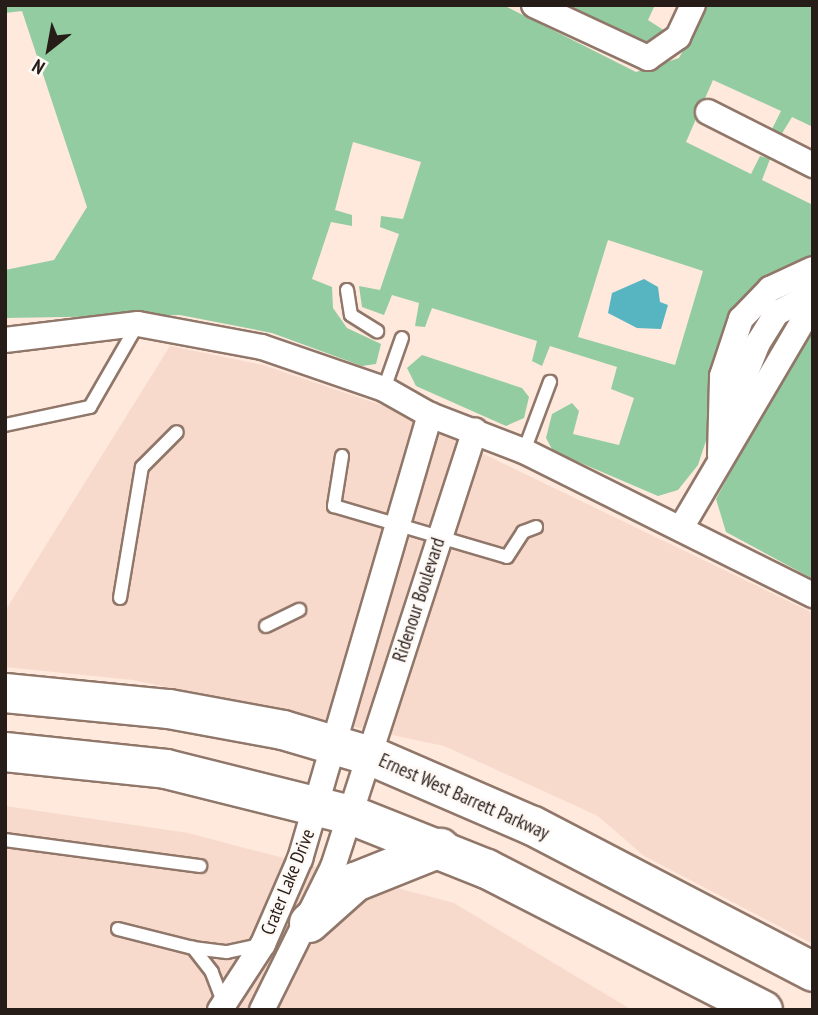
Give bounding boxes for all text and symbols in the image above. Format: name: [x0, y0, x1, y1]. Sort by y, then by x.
north arrow: [14, 14, 84, 84]
text: N: [28, 54, 49, 80]
street label: Ridenour Boulevard: [388, 535, 450, 665]
street label: Ernest West Barrett Parkway: [375, 749, 553, 845]
street label: Crater Lake Drive: [256, 826, 320, 938]

